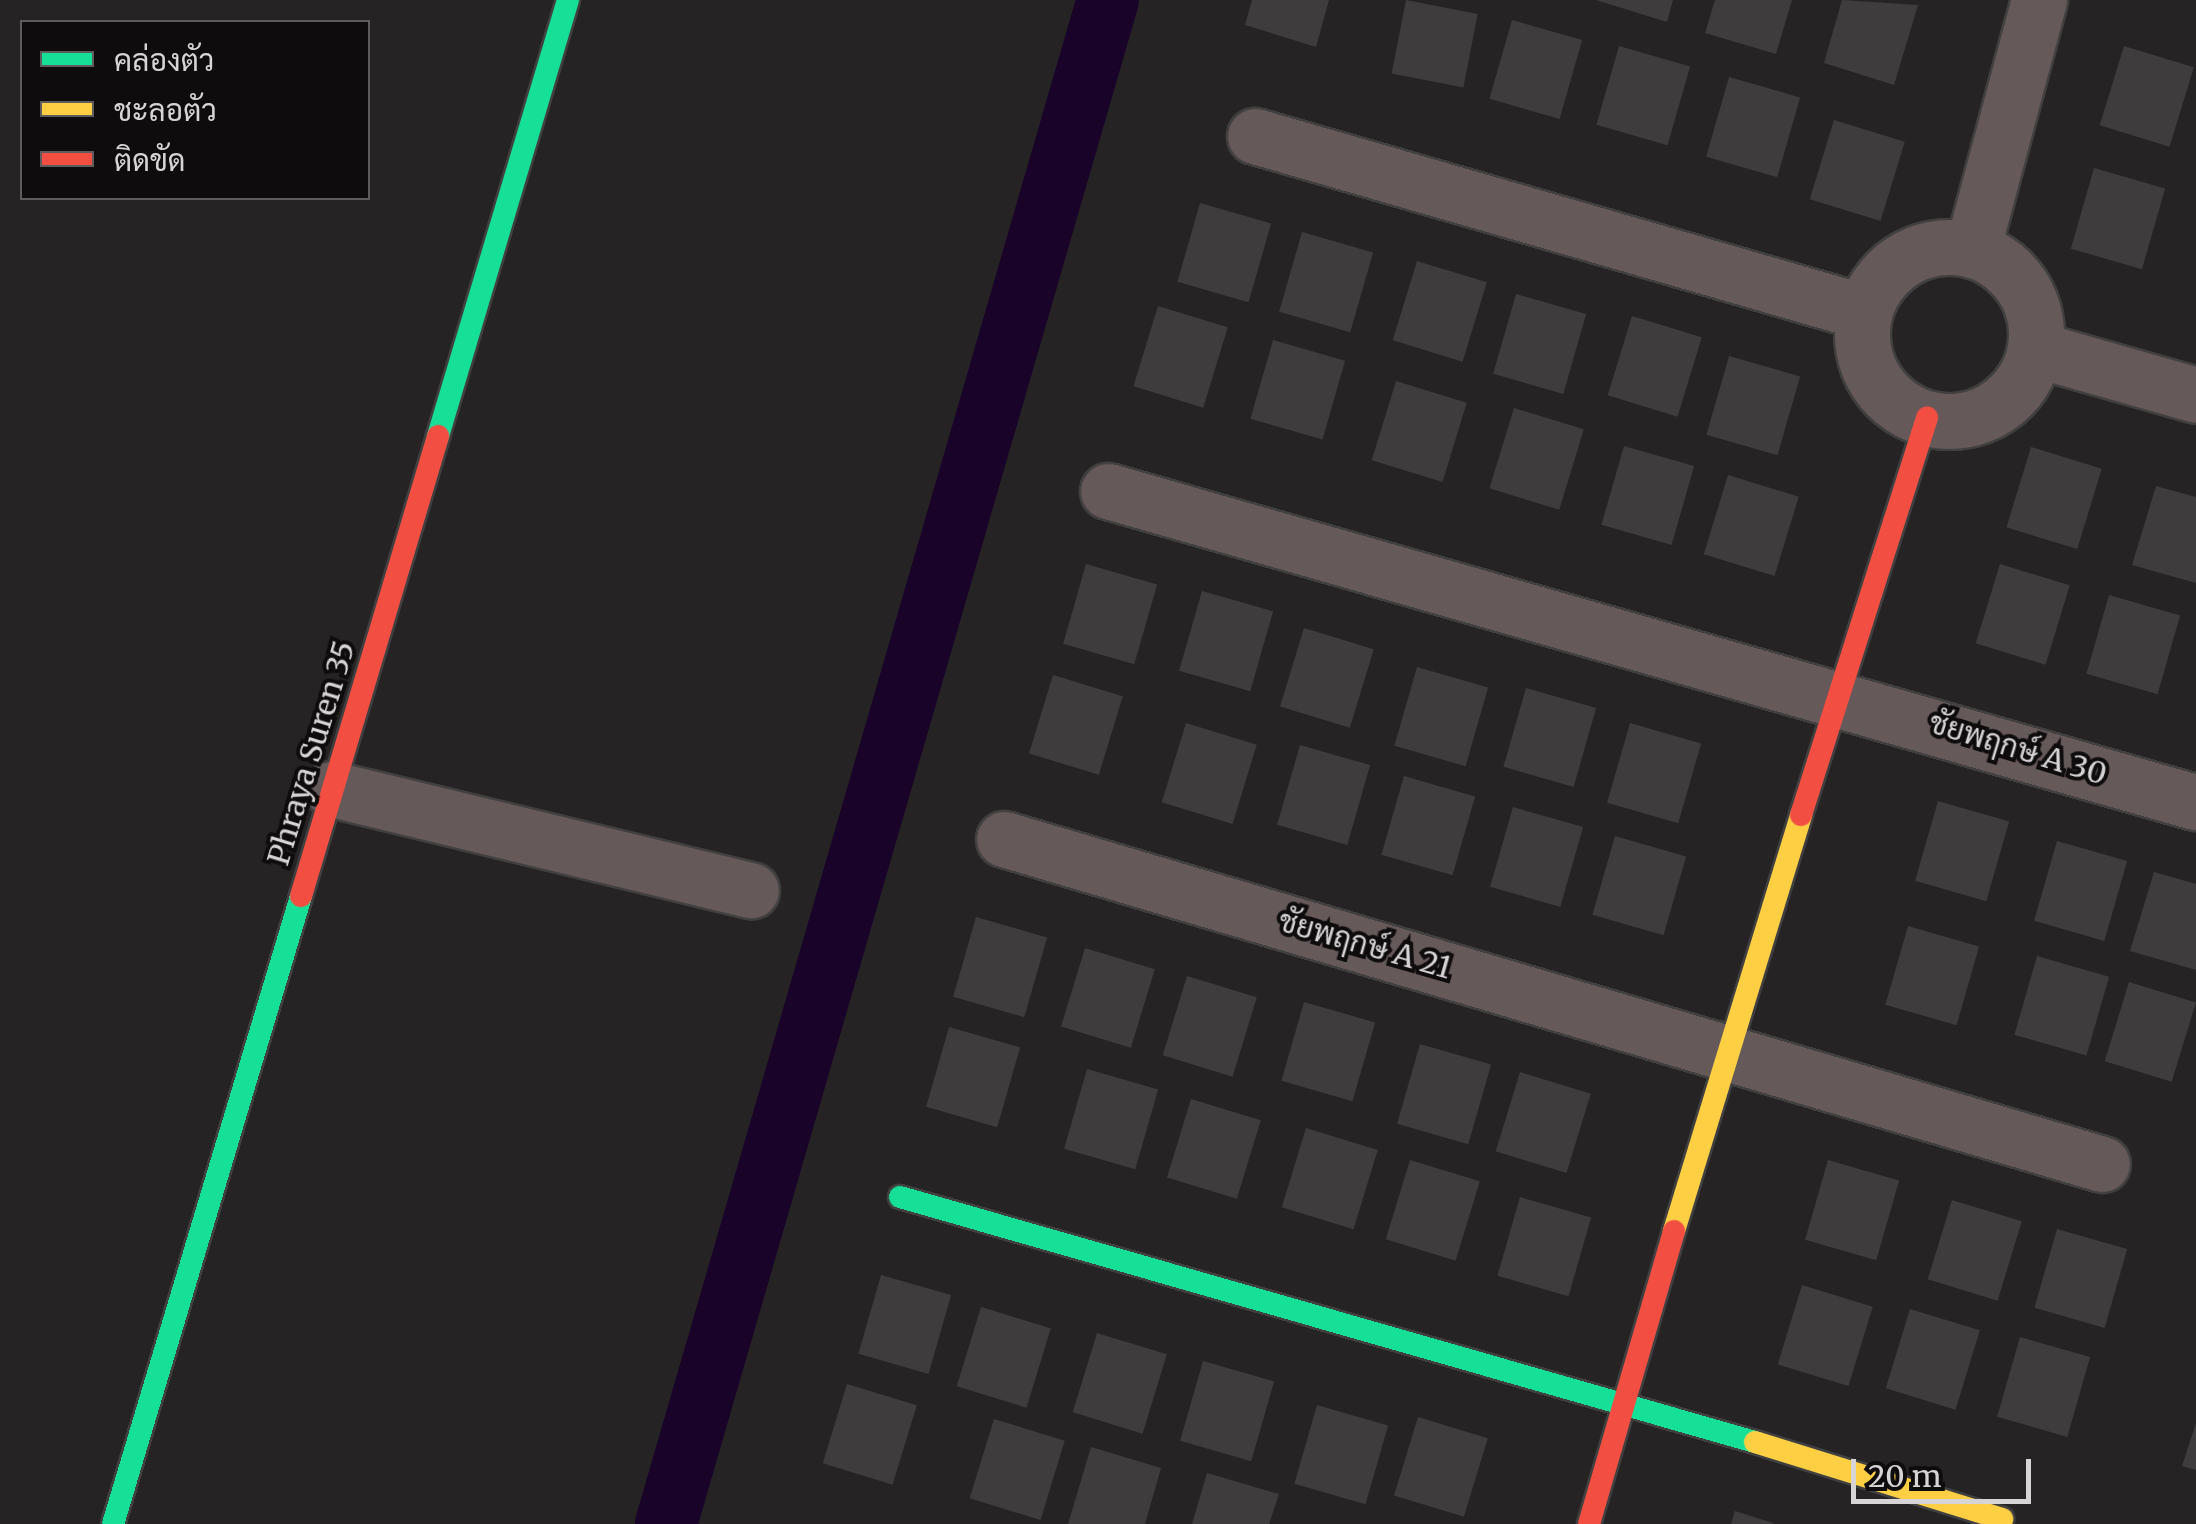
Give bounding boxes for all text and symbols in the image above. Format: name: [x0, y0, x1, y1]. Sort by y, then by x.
legend: [20, 20, 370, 200]
text: คล่องตัว: [114, 41, 214, 79]
text: ชะลอตัว: [114, 91, 217, 129]
text: ติดขัด: [114, 141, 186, 179]
street label: Phraya Suren 35: [260, 637, 362, 869]
street label: ชัยพฤกษ์ A 30: [1925, 704, 2111, 792]
street label: ชัยพฤกษ์ A 21: [1275, 902, 1455, 986]
scale bar: [1856, 1439, 2036, 1501]
text: 20 m: [1868, 1457, 1941, 1495]

